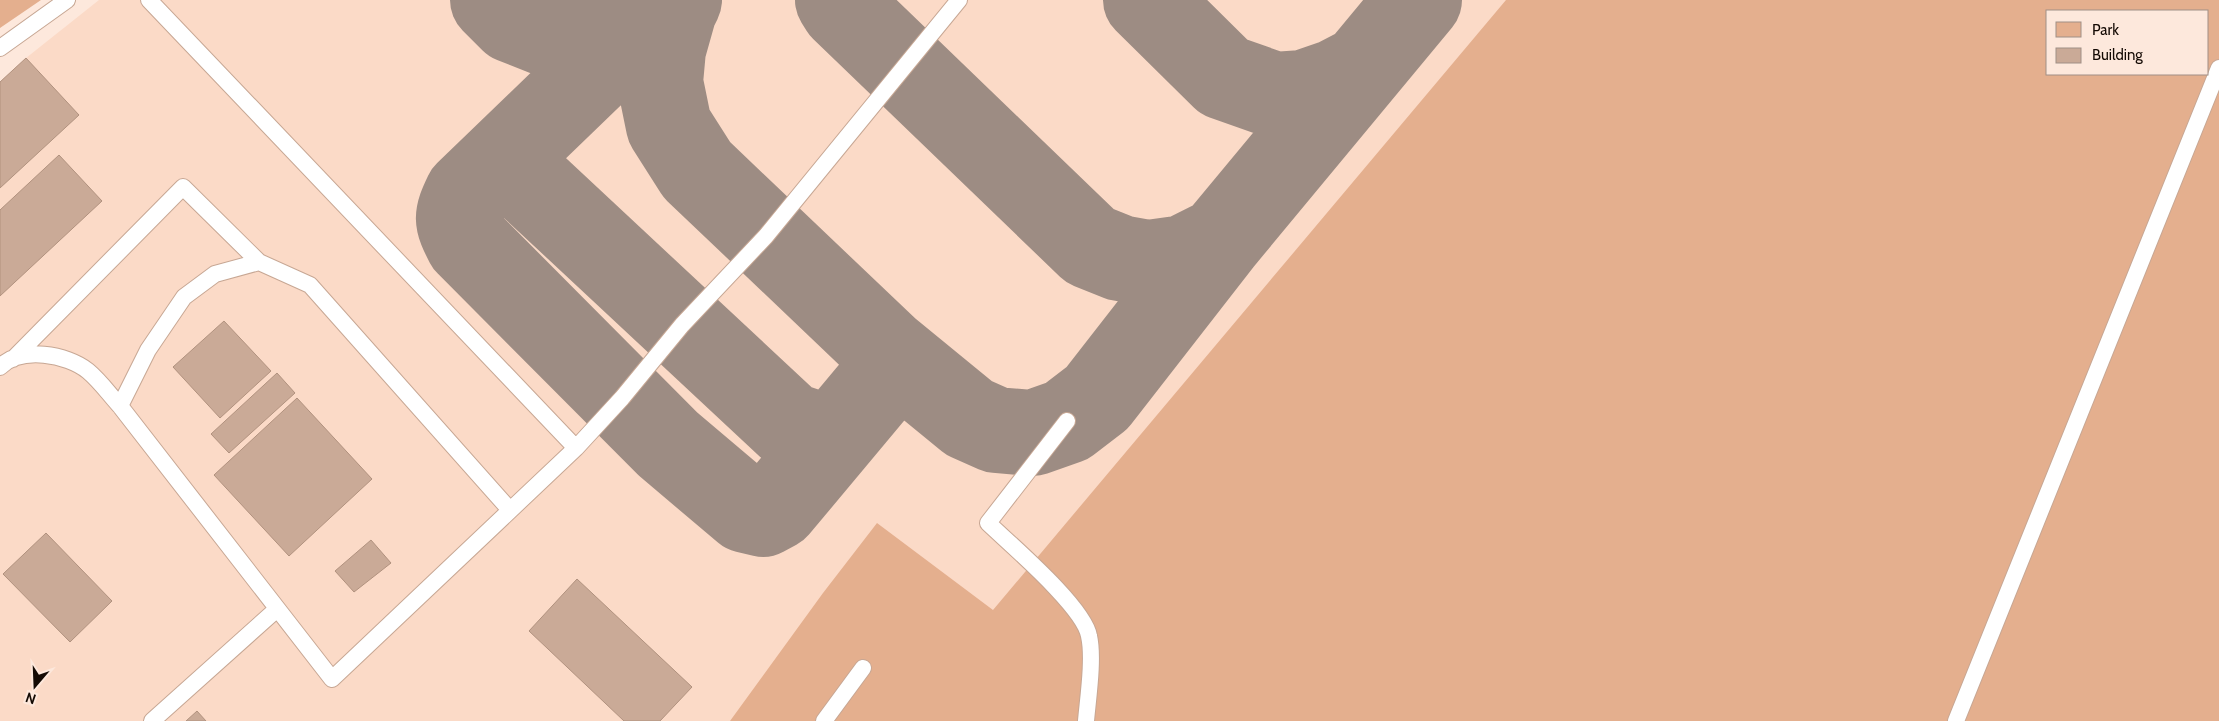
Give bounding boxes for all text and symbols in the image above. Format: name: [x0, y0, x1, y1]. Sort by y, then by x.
legend: [2046, 10, 2209, 75]
text: Park: [2092, 21, 2119, 39]
text: Building: [2092, 46, 2143, 64]
north arrow: [10, 661, 60, 711]
text: N: [23, 688, 38, 708]

